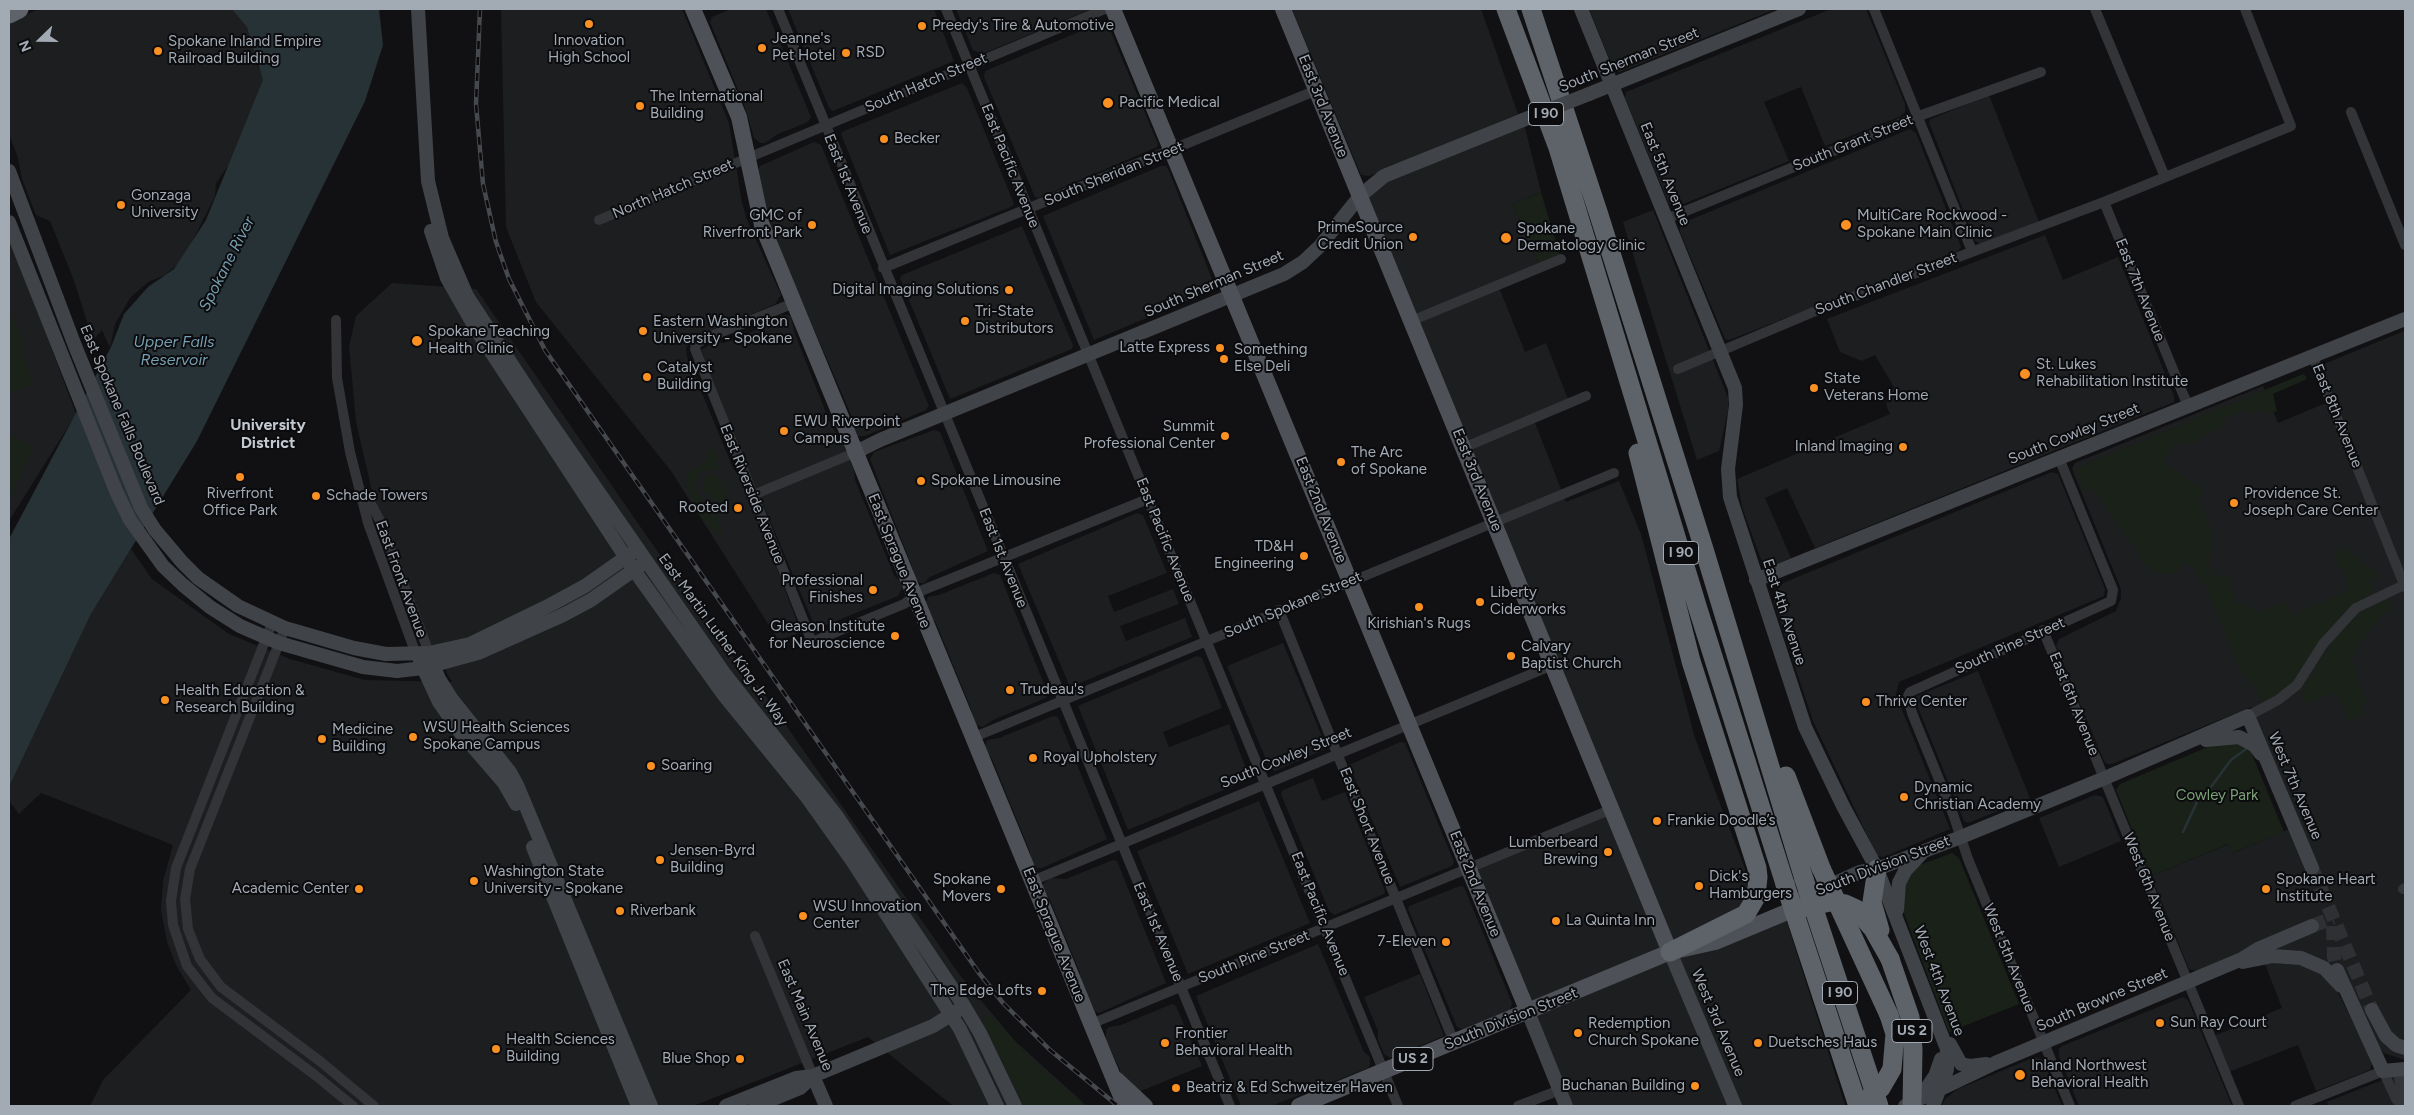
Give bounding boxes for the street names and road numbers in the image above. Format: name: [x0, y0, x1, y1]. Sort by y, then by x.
street label: South Sherman Street: [1556, 24, 1702, 96]
street label: South Hatch Street: [862, 49, 990, 117]
street label: East 3rd Avenue: [1294, 52, 1352, 160]
street label: East Pacific Avenue: [977, 101, 1043, 231]
road number: I 90: [1528, 102, 1564, 126]
street label: South Grant Street: [1790, 111, 1916, 175]
street label: East 5th Avenue: [1636, 120, 1694, 228]
street label: East 1st Avenue: [820, 131, 876, 237]
street label: South Sheridan Street: [1042, 138, 1186, 210]
street label: North Hatch Street: [610, 155, 736, 223]
street label: East 7th Avenue: [2111, 236, 2169, 344]
street label: South Sherman Street: [1142, 247, 1286, 321]
street label: South Chandler Street: [1813, 249, 1959, 319]
street label: East Spokane Falls Boulevard: [76, 322, 168, 508]
street label: East 8th Avenue: [2308, 361, 2366, 471]
street label: South Cowley Street: [2006, 399, 2142, 469]
street label: East Riverside Avenue: [716, 422, 788, 566]
street label: East 3rd Avenue: [1448, 426, 1506, 534]
street label: East 2nd Avenue: [1292, 454, 1350, 566]
street label: East Pacific Avenue: [1132, 475, 1198, 605]
street label: East Sprague Avenue: [864, 491, 934, 631]
street label: East 1st Avenue: [975, 505, 1031, 611]
street label: East Front Avenue: [371, 518, 431, 640]
road number: I 90: [1664, 542, 1698, 564]
street label: East Martin Luther King Jr. Way: [654, 550, 792, 730]
street label: East 4th Avenue: [1758, 557, 1810, 667]
street label: South Spokane Street: [1221, 568, 1365, 642]
street label: South Pine Street: [1952, 614, 2068, 678]
street label: East 6th Avenue: [2045, 650, 2103, 758]
street label: South Cowley Street: [1218, 723, 1354, 793]
street label: West 7th Avenue: [2264, 730, 2326, 842]
street label: East Short Avenue: [1335, 765, 1399, 887]
street label: East 2nd Avenue: [1446, 828, 1504, 940]
street label: West 6th Avenue: [2119, 830, 2179, 944]
street label: South Division Street: [1813, 832, 1953, 900]
street label: East Pacific Avenue: [1287, 849, 1353, 979]
street label: East Sprague Avenue: [1019, 865, 1089, 1005]
street label: East 1st Avenue: [1129, 880, 1187, 984]
street label: West 5th Avenue: [1979, 901, 2039, 1015]
street label: West 4th Avenue: [1910, 924, 1968, 1038]
street label: South Pine Street: [1196, 926, 1312, 988]
street label: East Main Avenue: [773, 956, 837, 1074]
street label: South Browne Street: [2034, 964, 2170, 1036]
street label: West 3rd Avenue: [1687, 967, 1749, 1079]
road number: I 90: [1822, 981, 1858, 1004]
street label: South Division Street: [1442, 984, 1580, 1054]
road number: US 2: [1892, 1019, 1932, 1042]
road number: US 2: [1393, 1048, 1433, 1070]

